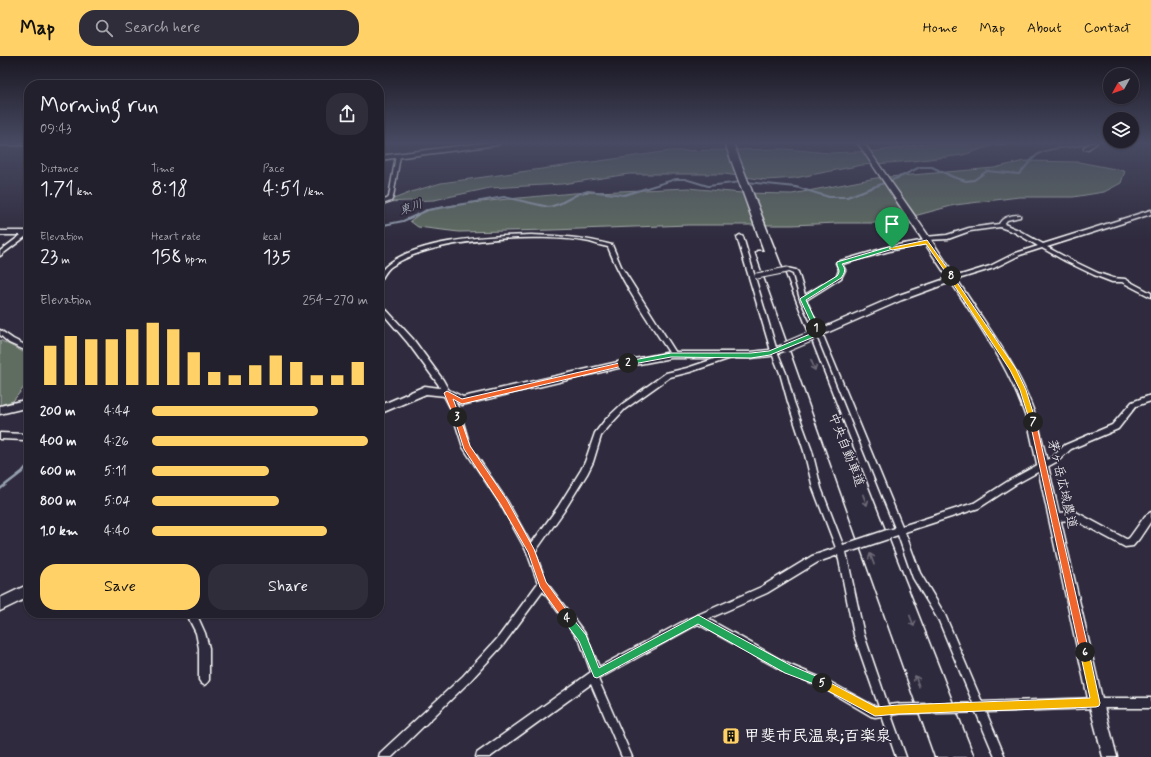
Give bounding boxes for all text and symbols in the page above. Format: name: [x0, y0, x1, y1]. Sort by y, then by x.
search box: [79, 10, 359, 46]
text: Map: [20, 16, 55, 41]
icon: search: [93, 17, 115, 39]
text: Search here: [125, 18, 200, 38]
text: Home: [923, 19, 957, 37]
text: Map: [979, 19, 1005, 37]
text: About: [1027, 19, 1062, 37]
text: Contact: [1084, 19, 1131, 37]
north arrow: [1103, 68, 1139, 104]
map controls: [1103, 68, 1139, 148]
text: Morning run: [40, 92, 159, 120]
button: share: [326, 93, 368, 135]
button: layers: [1103, 112, 1139, 148]
text: 09:43: [40, 121, 72, 138]
text: Distance: [40, 162, 79, 176]
text: Time: [151, 162, 174, 176]
text: Pace: [263, 162, 285, 176]
text: 1.71: [40, 176, 74, 203]
text: 8:18: [151, 176, 188, 203]
text: 4:51: [263, 176, 300, 203]
text: km: [74, 185, 93, 199]
text: /km: [300, 185, 324, 199]
water label: 東川: [397, 197, 425, 219]
pin: [875, 207, 909, 248]
icon: arrive: [881, 213, 903, 235]
text: Elevation: [40, 230, 83, 244]
text: Heart rate: [151, 230, 201, 244]
text: kcal: [263, 230, 281, 244]
text: 23: [40, 244, 58, 271]
text: 158: [151, 244, 182, 271]
text: 135: [263, 244, 291, 271]
text: m: [58, 253, 70, 267]
text: bpm: [182, 253, 207, 267]
pin: 8: [941, 266, 961, 286]
text: 8: [948, 269, 954, 283]
text: Elevation: [40, 292, 91, 309]
text: 254–270 m: [302, 292, 368, 309]
pin: 1: [806, 318, 826, 338]
text: 1: [814, 321, 818, 335]
pin: 2: [618, 353, 638, 373]
text: 2: [625, 356, 631, 370]
one-way arrow: [810, 359, 818, 371]
text: 200 m: [40, 403, 75, 420]
text: 4:44: [104, 403, 131, 420]
pin: 3: [447, 407, 467, 427]
text: 3: [455, 410, 459, 424]
street label: 中央自動車道: [824, 411, 868, 489]
pin: 7: [1023, 412, 1043, 432]
text: 7: [1030, 415, 1036, 429]
text: 400 m: [40, 433, 77, 450]
text: 4:26: [104, 433, 129, 450]
street label: 茅ヶ岳広域農道: [1043, 438, 1081, 530]
text: 600 m: [40, 463, 76, 480]
text: 5:11: [104, 463, 127, 480]
text: 800 m: [40, 493, 76, 510]
text: 5:04: [104, 493, 130, 510]
one-way arrow: [861, 493, 869, 505]
text: 1.0 km: [40, 523, 78, 540]
text: 4:40: [104, 523, 130, 540]
one-way arrow: [868, 553, 876, 565]
button: Save: [40, 564, 200, 610]
button: Share: [208, 564, 368, 610]
pin: 4: [557, 608, 577, 628]
text: 4: [564, 611, 570, 625]
one-way arrow: [908, 615, 916, 627]
pin: 6: [1075, 642, 1095, 662]
text: 6: [1082, 645, 1088, 659]
pin: 5: [812, 673, 832, 693]
one-way arrow: [913, 675, 920, 688]
text: 5: [819, 676, 825, 690]
building icon: 甲斐市民温泉;百楽泉: [721, 726, 741, 746]
place label: 甲斐市民温泉;百楽泉: [744, 726, 892, 747]

